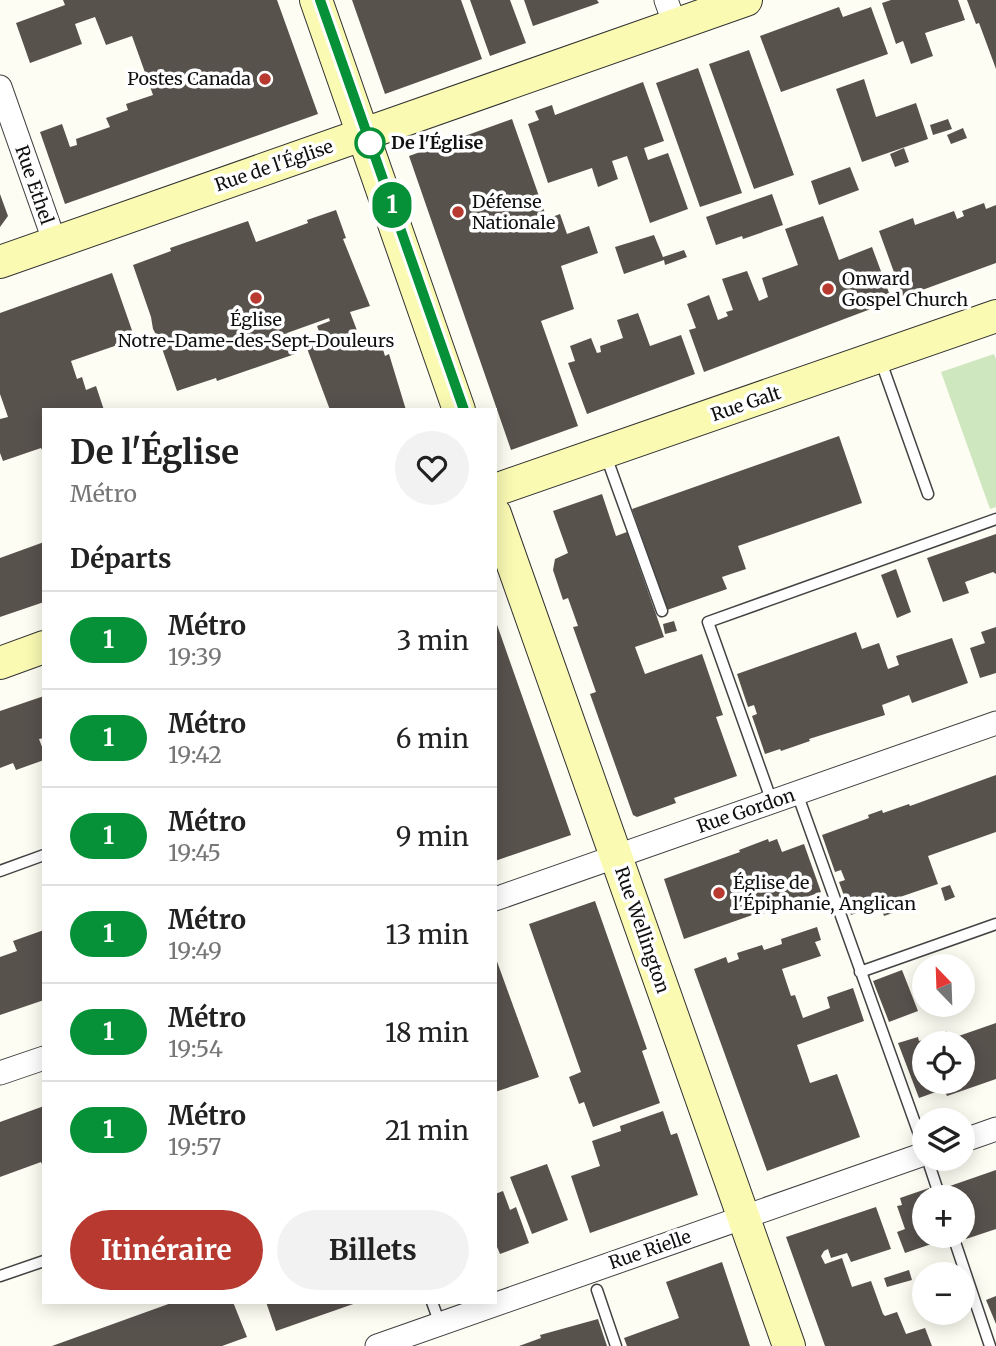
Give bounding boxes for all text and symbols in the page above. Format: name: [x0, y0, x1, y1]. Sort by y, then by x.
place label: Postes Canada: [127, 67, 251, 90]
marker: Postes Canada: [257, 71, 273, 87]
marker: De l'Église: [355, 128, 385, 158]
place label: De l'Église: [391, 131, 483, 154]
street label: Rue de l'Église: [212, 135, 336, 197]
street label: Rue Ethel: [10, 142, 59, 228]
line badge: 1: [369, 182, 415, 228]
text: 1: [386, 189, 398, 220]
place label: Défense Nationale: [472, 190, 555, 234]
marker: Défense Nationale: [450, 204, 466, 220]
place label: Onward Gospel Church: [842, 267, 968, 311]
marker: Onward Gospel Church: [820, 281, 836, 297]
marker: Église Notre-Dame-des-Sept-Douleurs: [248, 290, 264, 306]
place label: Église Notre-Dame-des-Sept-Douleurs: [118, 308, 395, 352]
street label: Rue Galt: [708, 381, 784, 426]
button: heart: [395, 431, 469, 505]
text: De l'Église: [70, 432, 239, 473]
text: Métro: [70, 479, 137, 508]
text: Départs: [70, 542, 171, 575]
text: Métro: [168, 609, 246, 642]
text: 1: [103, 624, 114, 655]
text: 3 min: [397, 624, 469, 657]
text: 19:39: [168, 642, 222, 671]
text: Métro: [168, 707, 246, 740]
text: 1: [103, 722, 114, 753]
text: 6 min: [396, 722, 469, 755]
text: 19:42: [168, 740, 222, 769]
street label: Rue Gordon: [694, 783, 798, 838]
text: Métro: [168, 805, 246, 838]
text: 1: [103, 820, 114, 851]
text: 9 min: [396, 820, 469, 853]
text: 19:45: [168, 838, 221, 867]
street label: Rue Wellington: [610, 863, 675, 996]
place label: Église de l'Épiphanie, Anglican: [733, 871, 916, 915]
marker: Église de l'Épiphanie, Anglican: [711, 885, 727, 901]
text: Métro: [168, 903, 246, 936]
text: 1: [103, 918, 114, 949]
text: 13 min: [385, 918, 469, 951]
text: 19:49: [168, 936, 222, 965]
north arrow: [912, 954, 975, 1017]
map controls: [912, 954, 975, 1325]
text: Métro: [168, 1001, 246, 1034]
text: 1: [103, 1016, 114, 1047]
text: 18 min: [385, 1016, 469, 1049]
button: locate: [912, 1031, 975, 1094]
text: 19:54: [168, 1034, 223, 1063]
text: Métro: [168, 1099, 246, 1132]
button: layers: [912, 1108, 975, 1171]
text: 1: [103, 1114, 114, 1145]
text: 21 min: [385, 1114, 469, 1147]
text: 19:57: [168, 1132, 221, 1161]
button: +: [912, 1185, 975, 1248]
button: Itinéraire: [70, 1210, 263, 1290]
button: Billets: [277, 1210, 469, 1290]
street label: Rue Rielle: [606, 1225, 694, 1274]
button: −: [912, 1262, 975, 1325]

